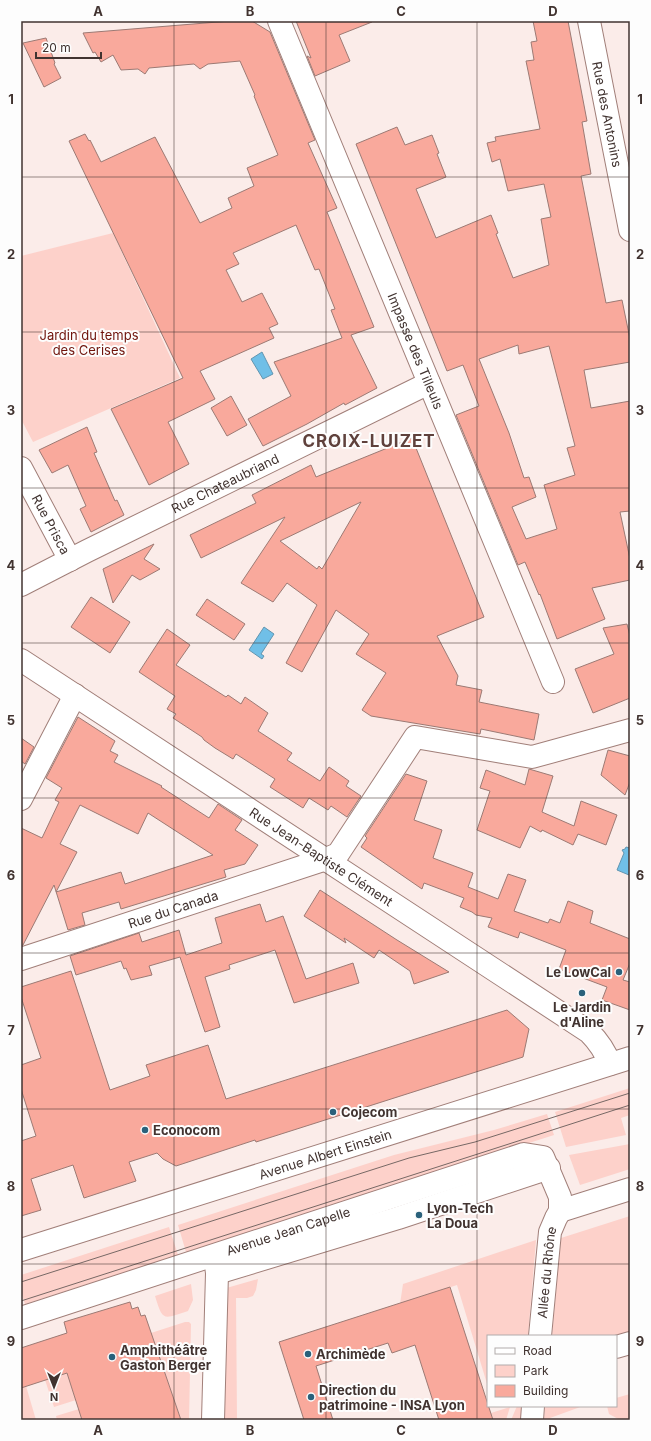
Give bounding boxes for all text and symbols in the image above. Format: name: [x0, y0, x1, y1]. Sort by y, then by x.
text: A: [93, 3, 103, 19]
text: B: [246, 3, 255, 19]
text: C: [396, 3, 406, 19]
text: D: [548, 3, 558, 19]
scale bar: [36, 34, 101, 60]
text: 20 m: [42, 40, 71, 55]
street label: Rue des Antonins: [589, 60, 626, 169]
text: 1: [8, 91, 14, 107]
text: 1: [637, 91, 643, 107]
text: 2: [7, 246, 15, 262]
text: 2: [636, 246, 644, 262]
street label: Impasse des Tilleuls: [384, 290, 447, 412]
park label: Jardin du temps des Cerises: [39, 327, 139, 358]
text: 3: [7, 402, 15, 418]
text: 3: [636, 402, 644, 418]
district label: CROIX-LUIZET: [302, 431, 436, 451]
street label: Rue Chateaubriand: [169, 450, 281, 516]
street label: Rue Prisca: [29, 492, 74, 557]
text: 4: [7, 557, 16, 573]
text: 4: [636, 557, 645, 573]
text: 5: [7, 712, 15, 728]
text: 5: [636, 712, 644, 728]
street label: Rue Jean-Baptiste Clément: [247, 804, 396, 909]
text: 6: [7, 867, 15, 883]
text: 6: [636, 867, 644, 883]
street label: Rue du Canada: [126, 887, 220, 931]
place label: Le LowCal: [546, 964, 611, 980]
marker: Le LowCal: [614, 967, 624, 977]
marker: Le Jardin d'Aline: [577, 988, 587, 998]
place label: Le Jardin d'Aline: [553, 999, 611, 1030]
text: 7: [7, 1022, 15, 1038]
text: 7: [636, 1022, 644, 1038]
place label: Cojecom: [341, 1104, 397, 1120]
marker: Cojecom: [328, 1107, 338, 1117]
place label: Econocom: [153, 1122, 220, 1138]
marker: Econocom: [140, 1125, 150, 1135]
street label: Avenue Albert Einstein: [257, 1126, 394, 1182]
text: 8: [7, 1178, 15, 1194]
text: 8: [636, 1178, 644, 1194]
place label: Lyon-Tech La Doua: [427, 1200, 493, 1231]
street label: Avenue Jean Capelle: [224, 1203, 352, 1259]
marker: Lyon-Tech La Doua: [414, 1210, 424, 1220]
street label: Allée du Rhône: [534, 1224, 560, 1319]
text: 9: [7, 1333, 15, 1349]
text: 9: [636, 1333, 644, 1349]
legend: [487, 1335, 617, 1407]
place label: Amphithéâtre Gaston Berger: [120, 1342, 212, 1373]
text: Road: [523, 1343, 552, 1358]
place label: Archimède: [316, 1346, 386, 1362]
marker: Archimède: [303, 1349, 313, 1359]
marker: Amphithéâtre Gaston Berger: [107, 1352, 117, 1362]
text: Park: [523, 1363, 549, 1378]
north arrow: [34, 1367, 74, 1407]
place label: Direction du patrimoine - INSA Lyon: [319, 1382, 465, 1413]
text: Building: [523, 1383, 568, 1398]
text: N: [50, 1390, 58, 1404]
marker: Direction du patrimoine - INSA Lyon: [306, 1392, 316, 1402]
text: A: [93, 1422, 103, 1438]
text: B: [246, 1422, 255, 1438]
text: C: [396, 1422, 406, 1438]
text: D: [548, 1422, 558, 1438]

